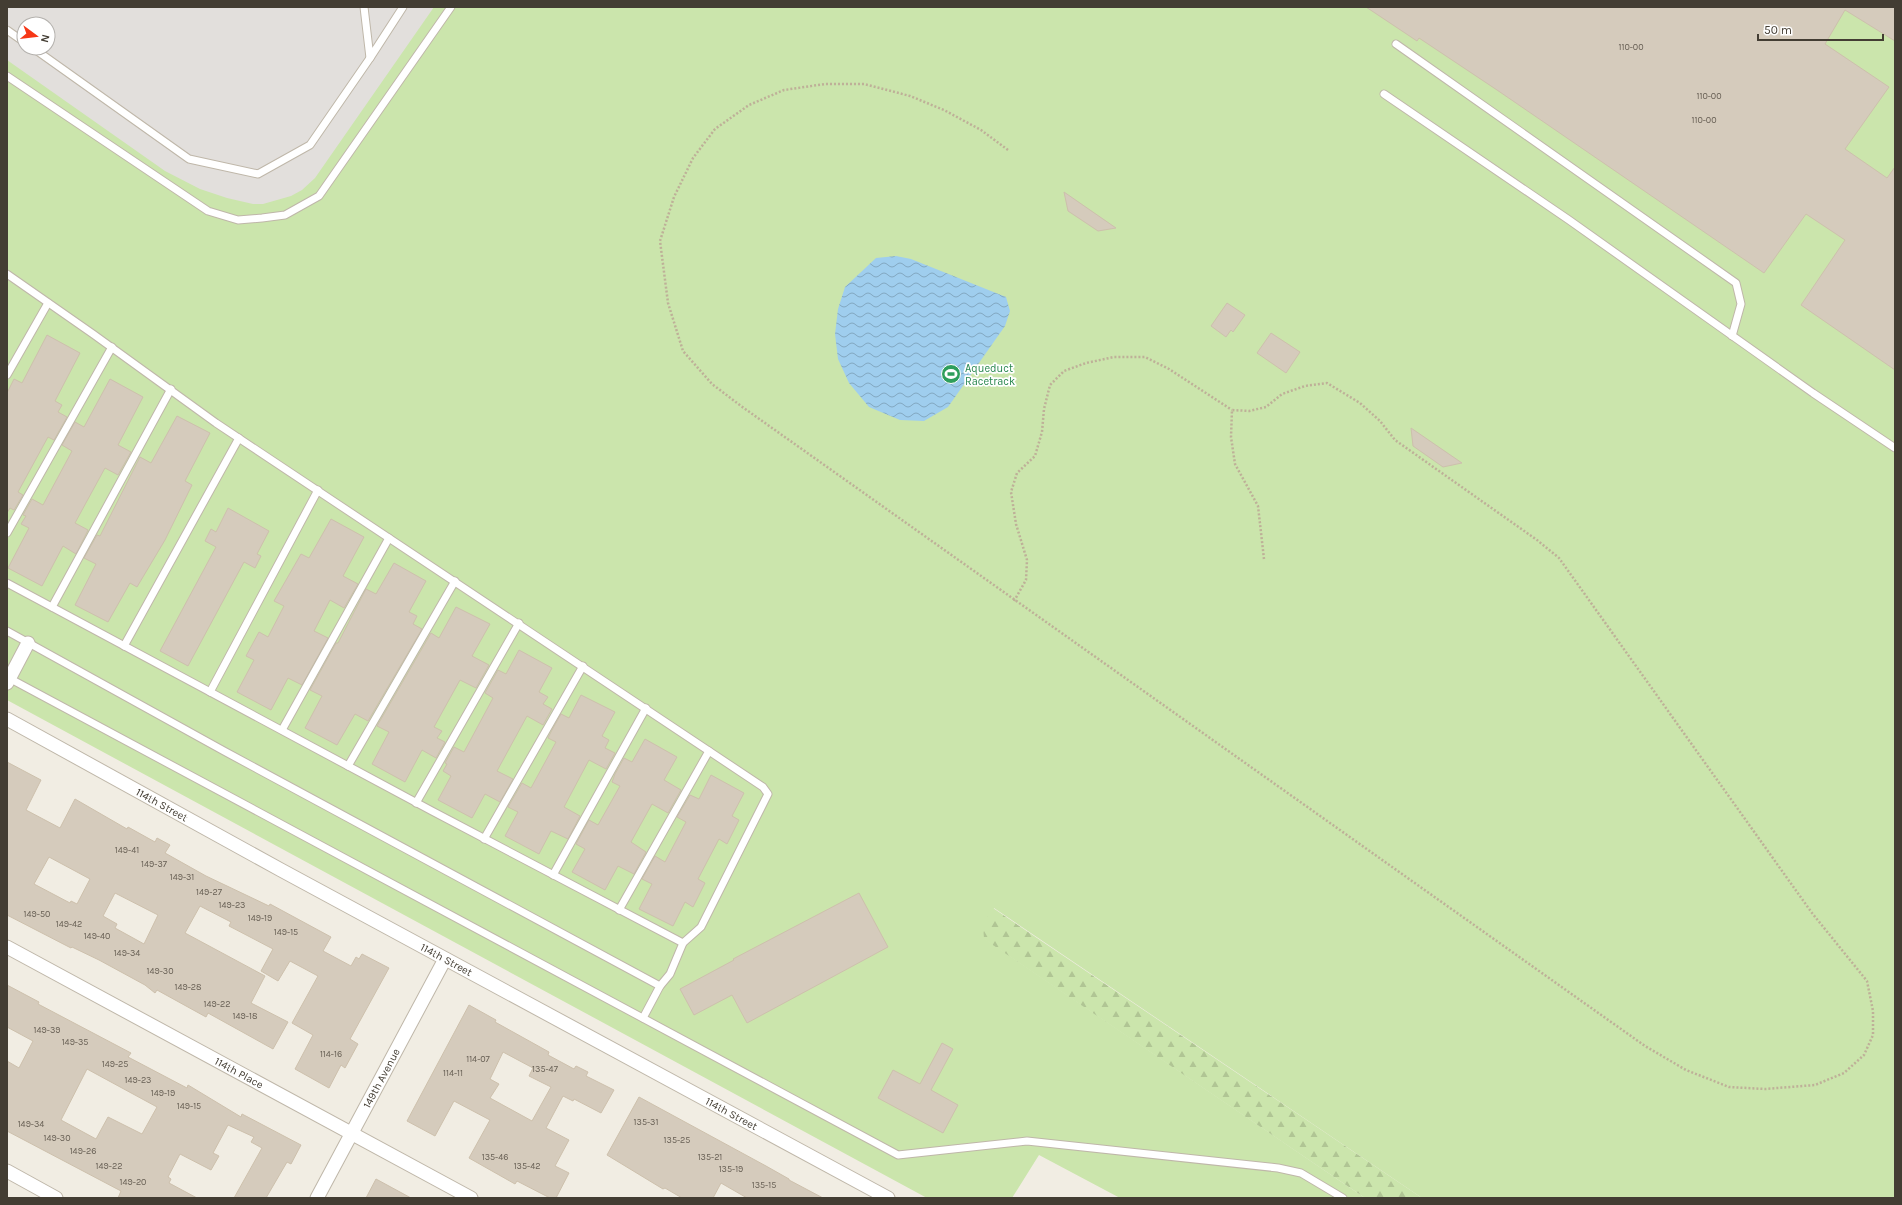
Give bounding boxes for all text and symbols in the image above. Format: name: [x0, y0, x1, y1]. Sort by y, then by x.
north arrow: [16, 16, 56, 56]
scale bar: [1758, 16, 1883, 42]
text: 50 m: [1764, 23, 1792, 37]
text: N: [38, 33, 52, 44]
house number: 110-00: [1618, 42, 1644, 52]
house number: 110-00: [1696, 91, 1722, 101]
house number: 110-00: [1691, 115, 1717, 125]
place label: Aqueduct Racetrack: [965, 362, 1015, 388]
sports icon: Aqueduct Racetrack: [940, 363, 962, 385]
street label: 114th Street: [134, 785, 190, 824]
house number: 149-41: [115, 845, 139, 855]
house number: 149-37: [141, 859, 168, 869]
house number: 149-31: [170, 872, 194, 882]
house number: 149-27: [196, 887, 223, 897]
house number: 149-23: [219, 900, 245, 910]
house number: 149-50: [24, 909, 50, 919]
house number: 149-19: [248, 913, 272, 923]
house number: 149-42: [56, 919, 82, 929]
house number: 149-15: [274, 927, 298, 937]
house number: 149-40: [84, 931, 110, 941]
street label: 114th Street: [418, 941, 474, 979]
house number: 149-34: [114, 948, 140, 958]
house number: 149-30: [146, 966, 174, 976]
house number: 149-28: [174, 982, 202, 992]
house number: 149-22: [204, 999, 230, 1009]
house number: 149-18: [233, 1011, 258, 1021]
house number: 149-39: [34, 1025, 60, 1035]
house number: 149-35: [62, 1037, 88, 1047]
street label: 149th Avenue: [360, 1046, 403, 1110]
house number: 114-16: [320, 1049, 342, 1059]
house number: 114-07: [466, 1054, 491, 1064]
street label: 114th Place: [212, 1055, 266, 1092]
house number: 149-25: [102, 1059, 128, 1069]
house number: 135-47: [532, 1064, 559, 1074]
house number: 114-11: [443, 1068, 463, 1078]
house number: 149-23: [125, 1075, 151, 1085]
house number: 149-19: [151, 1088, 175, 1098]
street label: 114th Street: [703, 1095, 760, 1133]
house number: 149-15: [177, 1101, 201, 1111]
house number: 135-31: [634, 1117, 658, 1127]
house number: 149-34: [18, 1119, 44, 1129]
house number: 149-30: [43, 1133, 71, 1143]
house number: 135-25: [664, 1135, 690, 1145]
house number: 149-26: [70, 1146, 96, 1156]
house number: 135-46: [482, 1152, 508, 1162]
house number: 135-21: [698, 1152, 722, 1162]
house number: 149-22: [96, 1161, 122, 1171]
house number: 135-42: [514, 1161, 540, 1171]
house number: 135-19: [719, 1164, 743, 1174]
house number: 149-20: [120, 1177, 146, 1187]
house number: 135-15: [752, 1180, 776, 1190]

